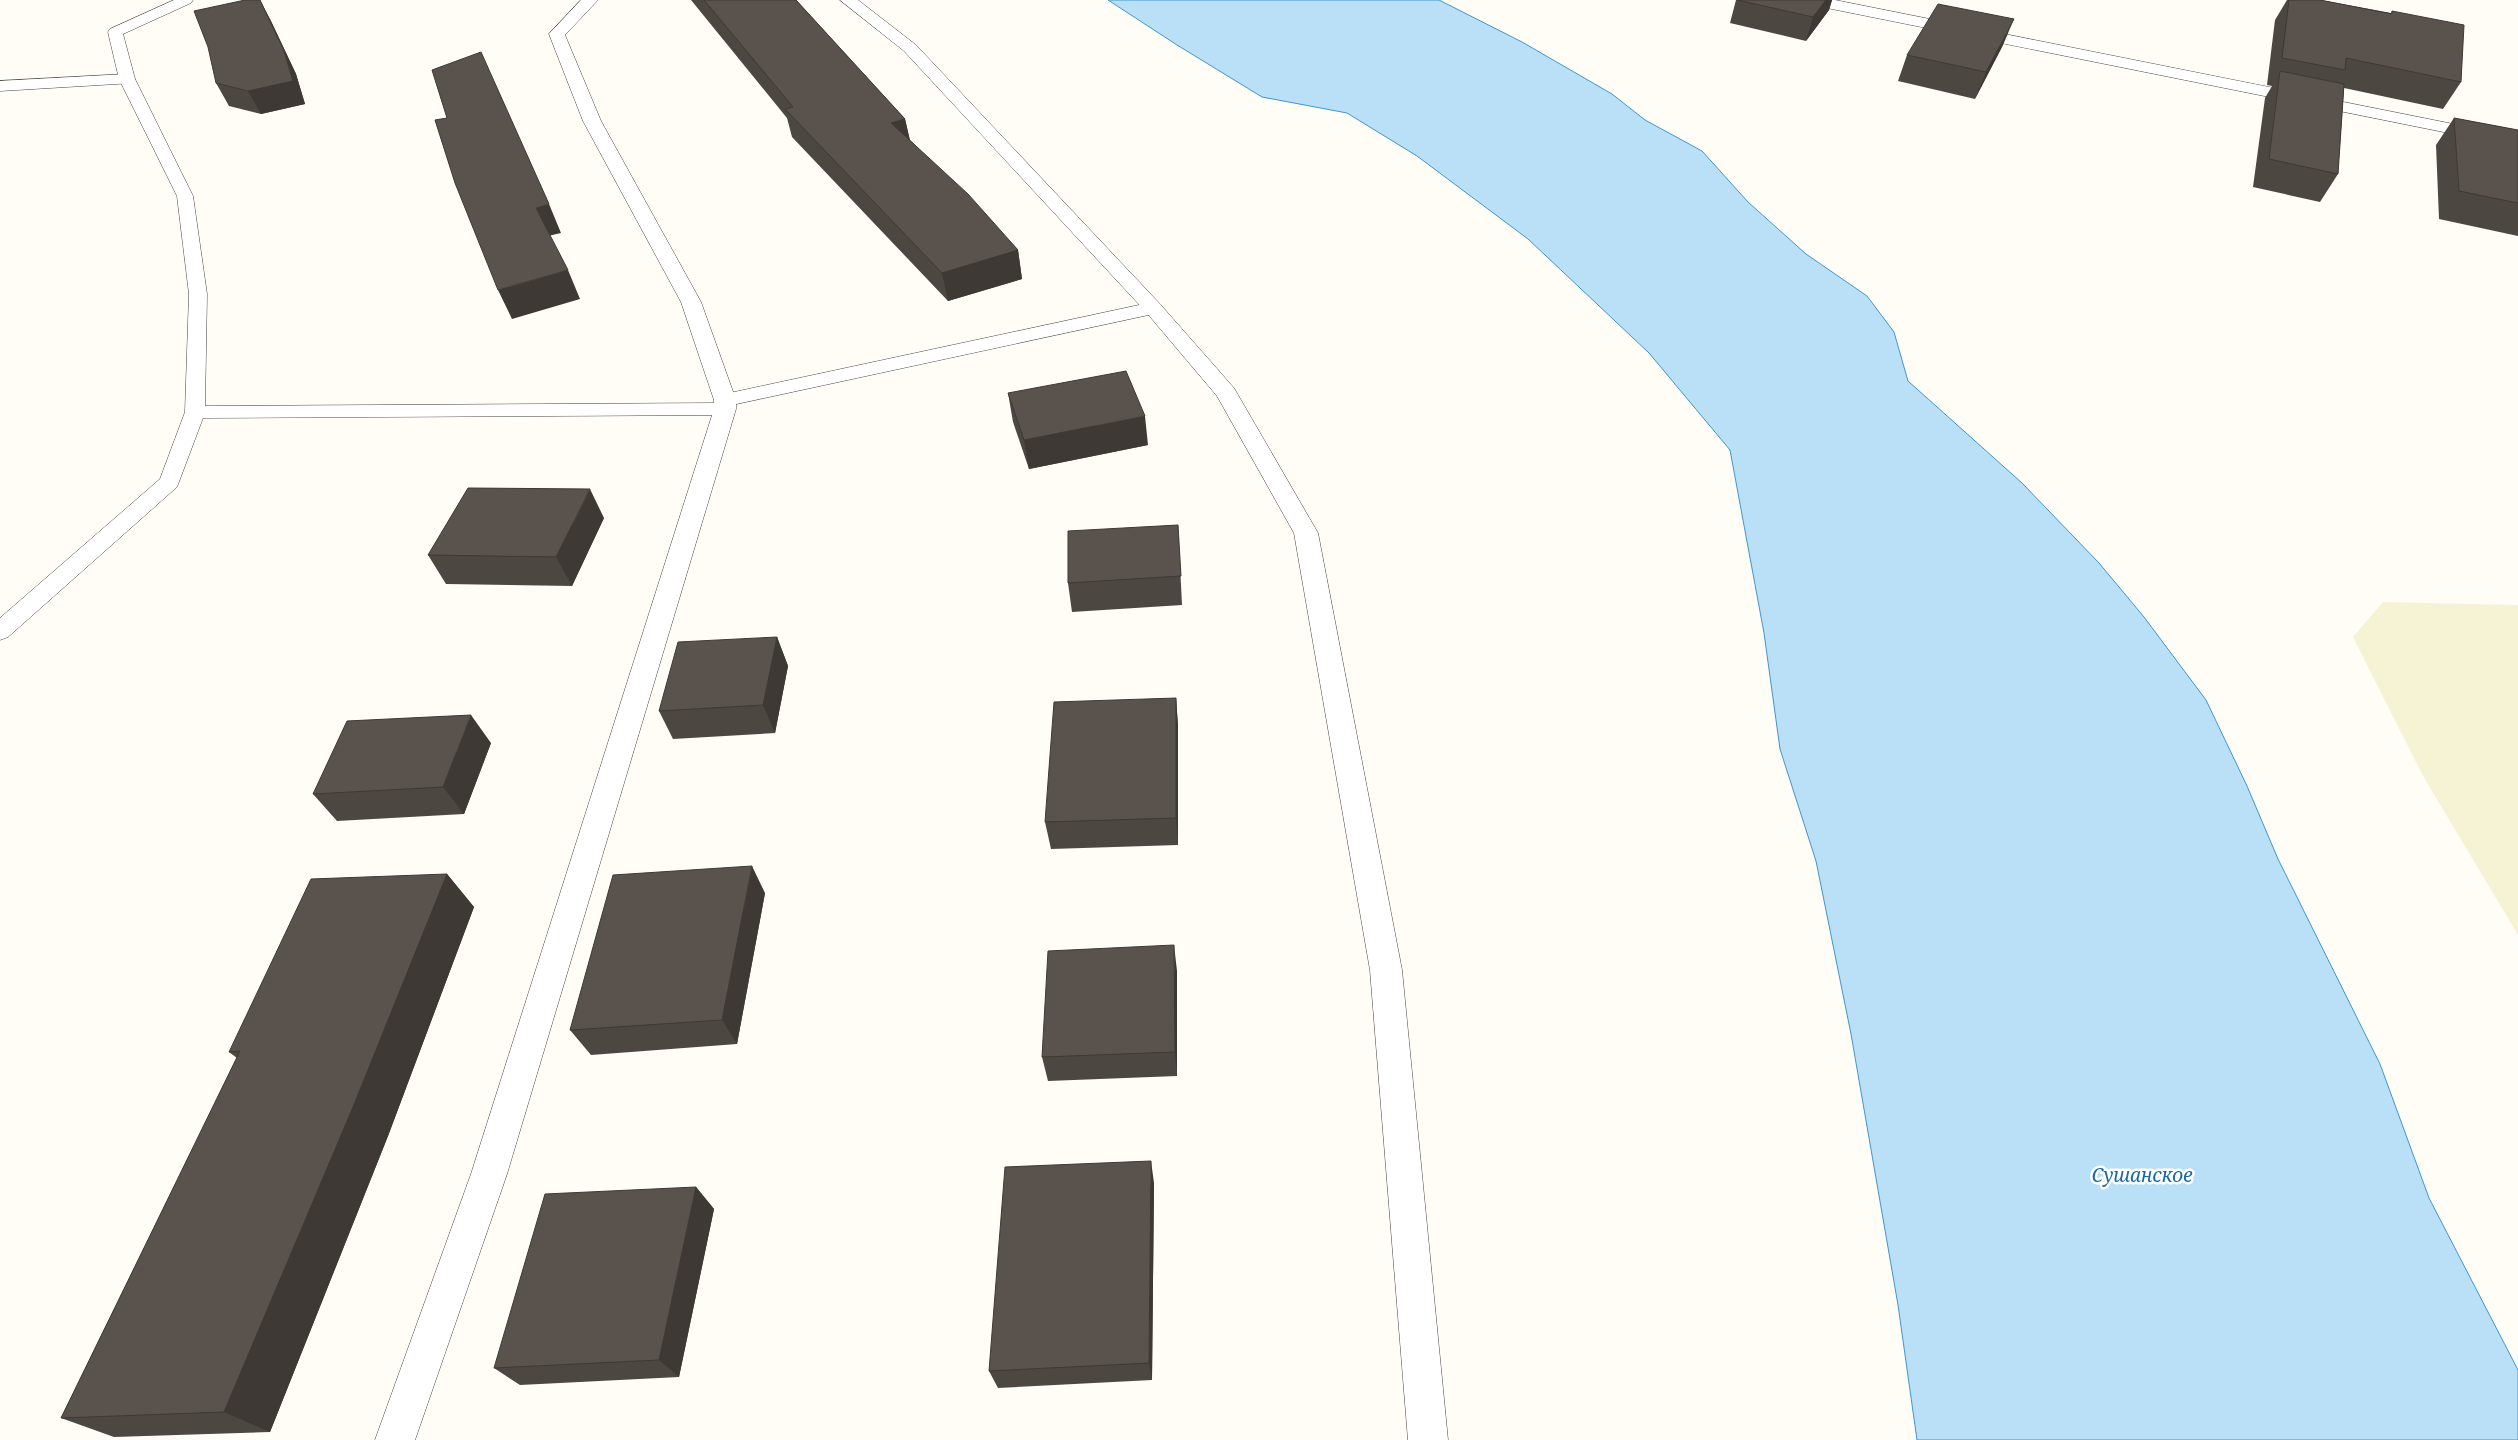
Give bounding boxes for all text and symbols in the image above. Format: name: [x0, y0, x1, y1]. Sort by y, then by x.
water label: Сушанское: [2091, 1162, 2193, 1188]

